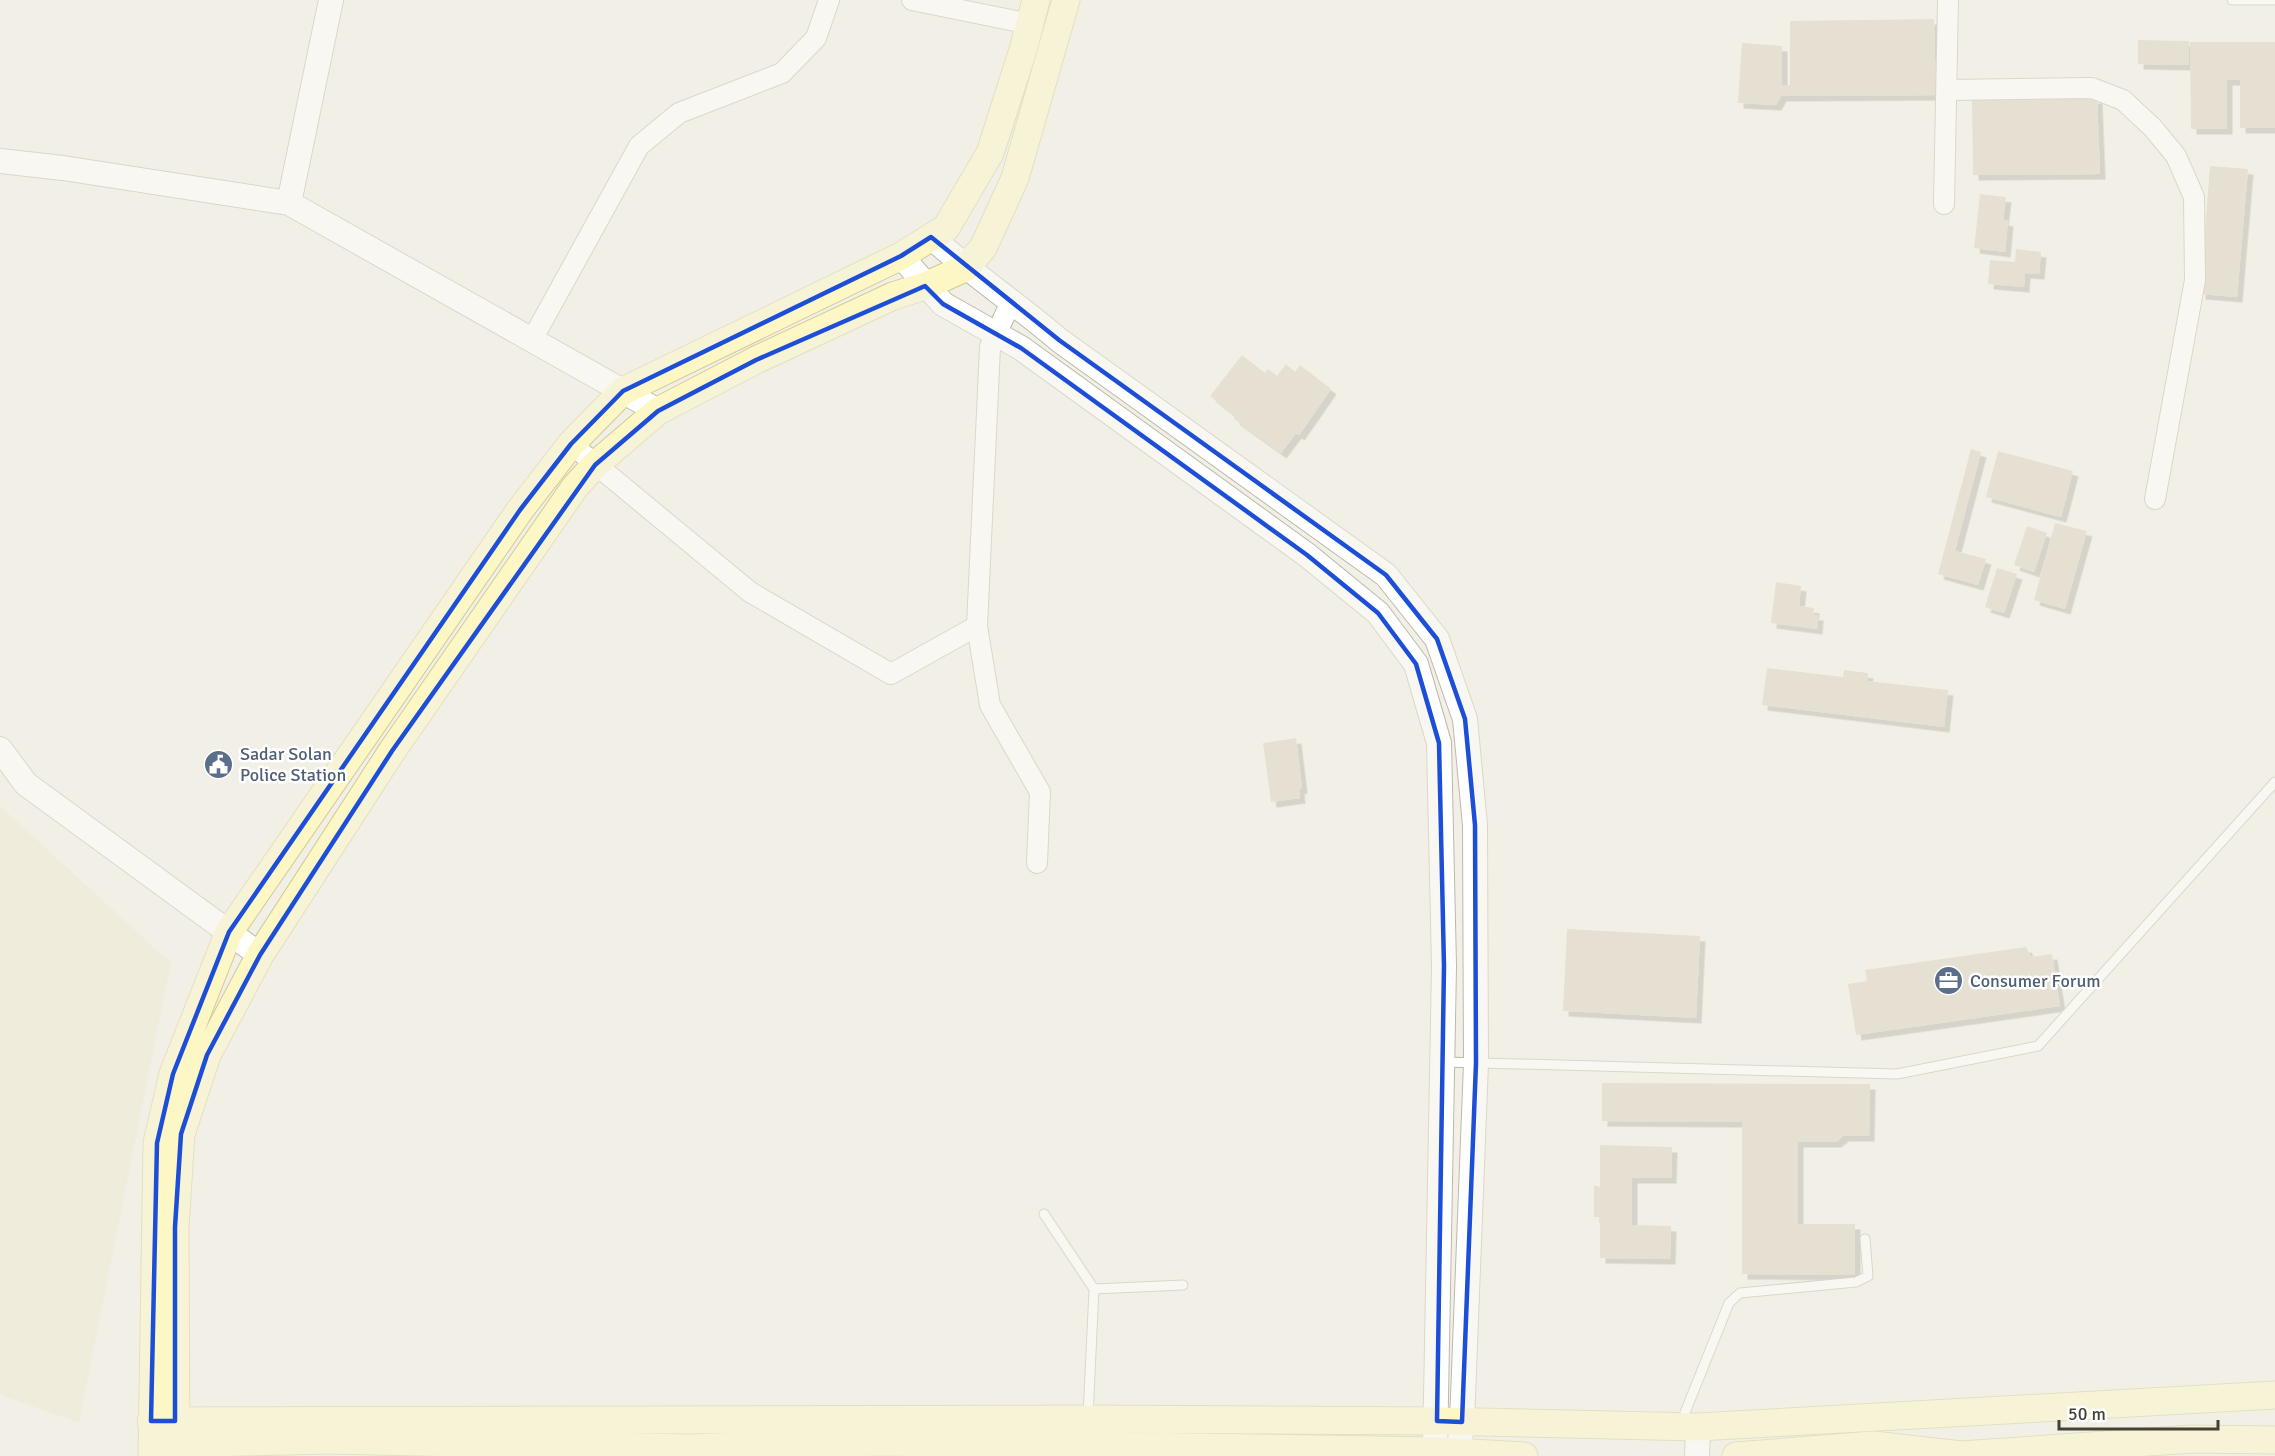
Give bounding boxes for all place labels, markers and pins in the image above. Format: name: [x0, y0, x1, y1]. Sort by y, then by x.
place label: Sadar Solan Police Station: [240, 743, 346, 786]
public building icon: Sadar Solan Police Station: [203, 748, 235, 780]
office icon: Consumer Forum: [1933, 965, 1965, 997]
place label: Consumer Forum: [1970, 970, 2101, 992]

